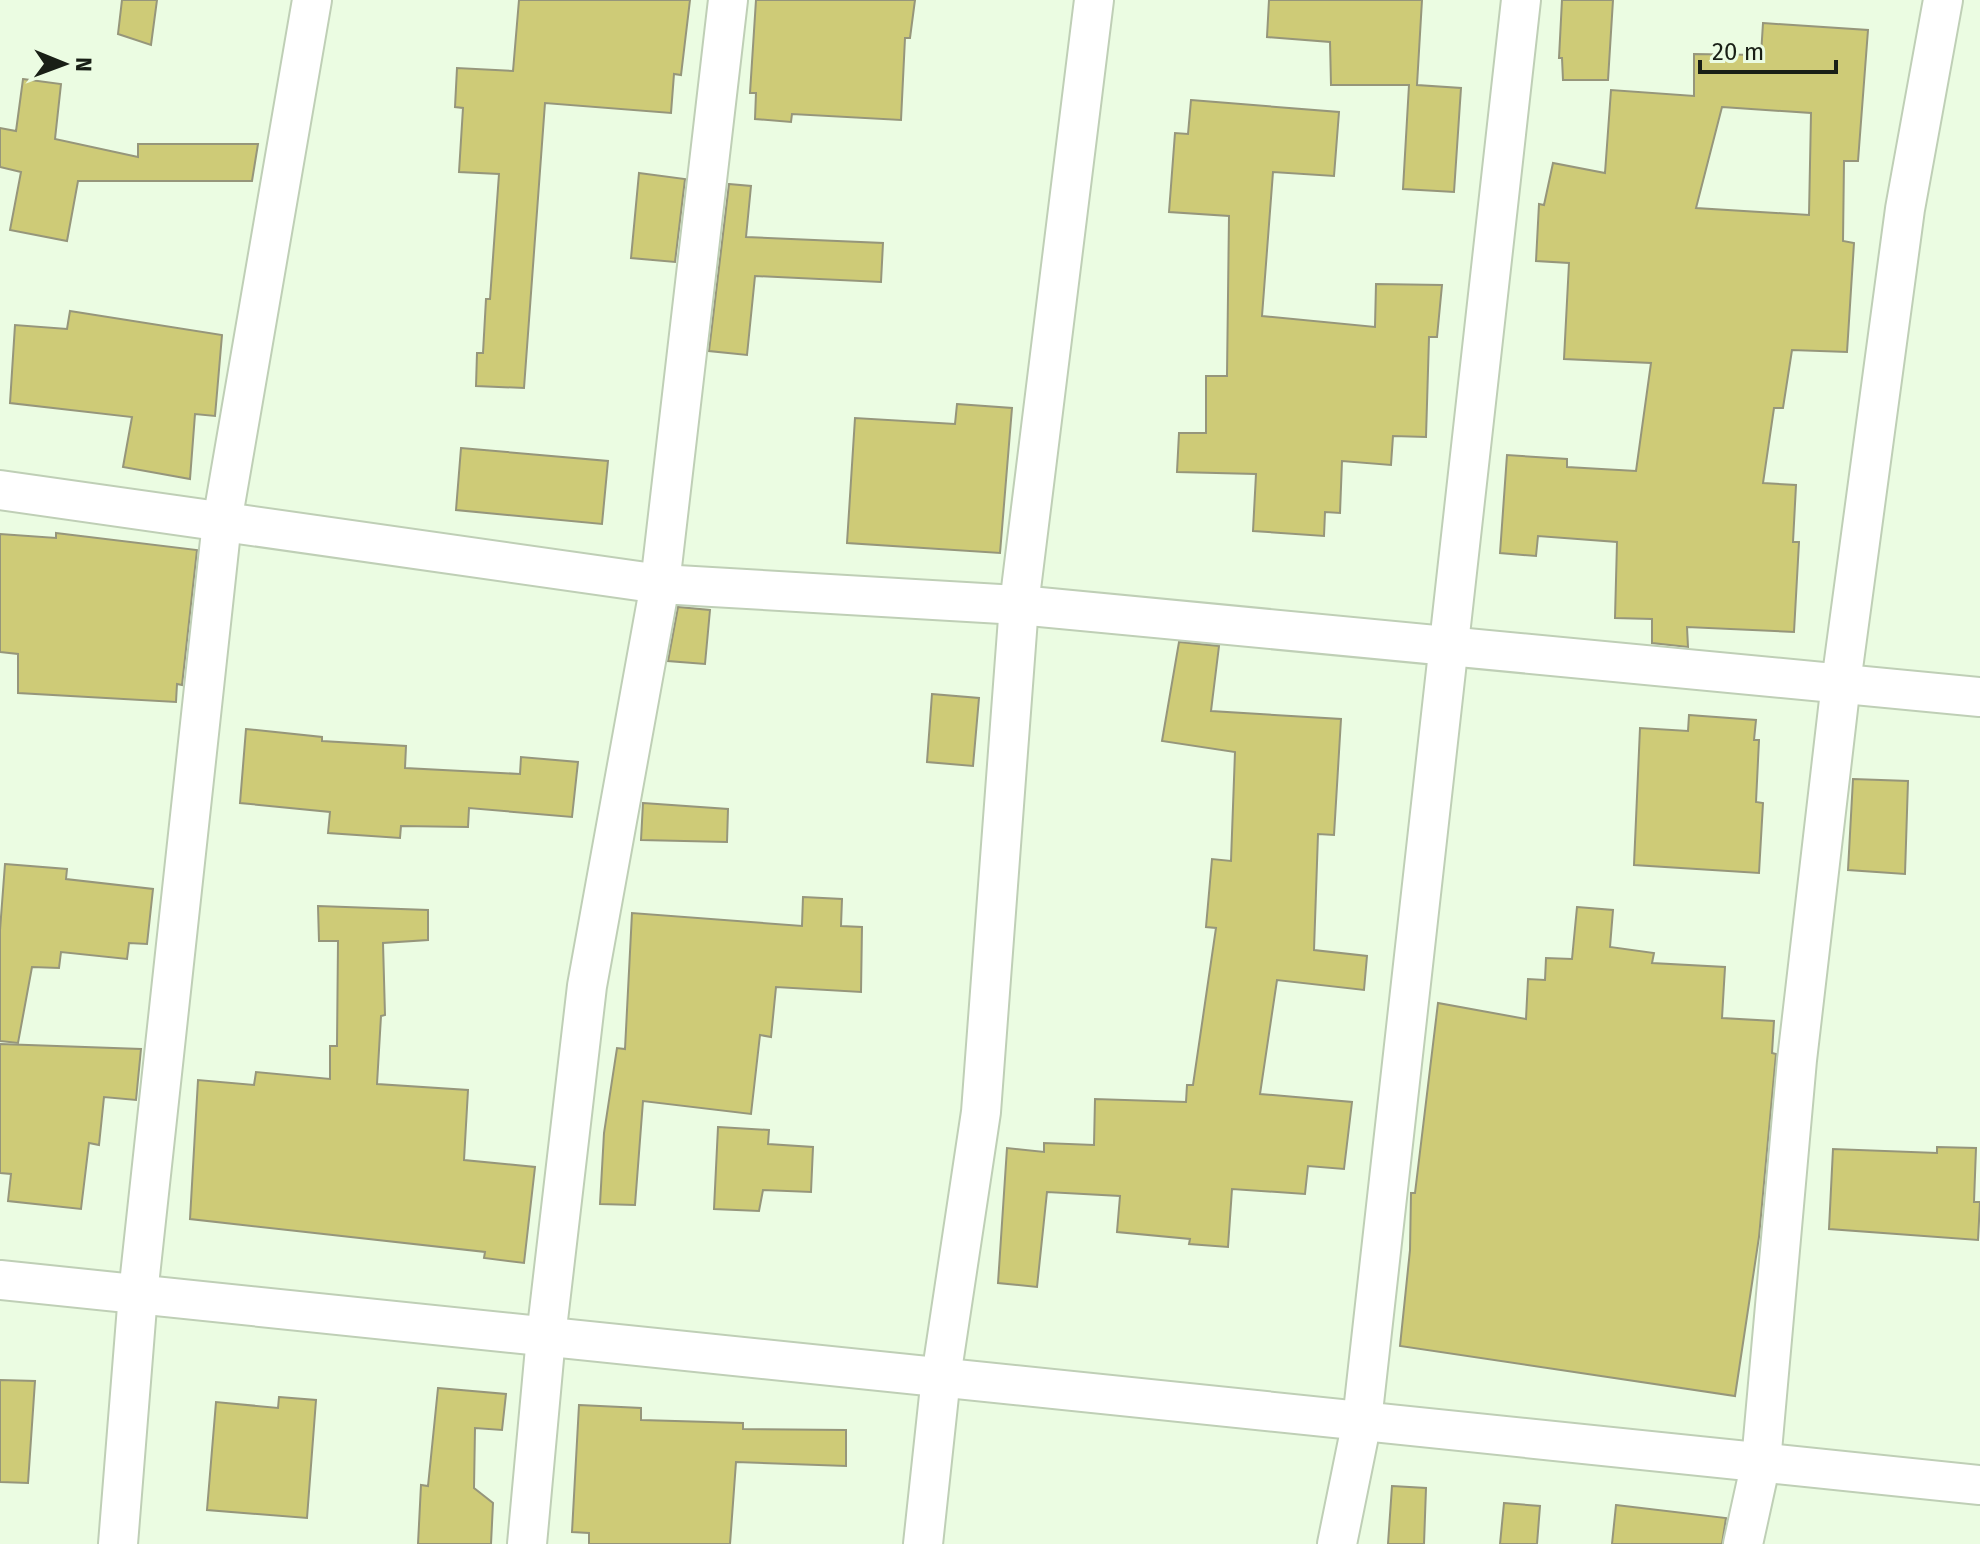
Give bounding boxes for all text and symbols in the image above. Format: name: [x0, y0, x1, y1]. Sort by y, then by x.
north arrow: [24, 24, 104, 104]
scale bar: [1700, 24, 1836, 74]
text: 20 m: [1712, 38, 1764, 66]
text: N: [70, 57, 97, 72]

